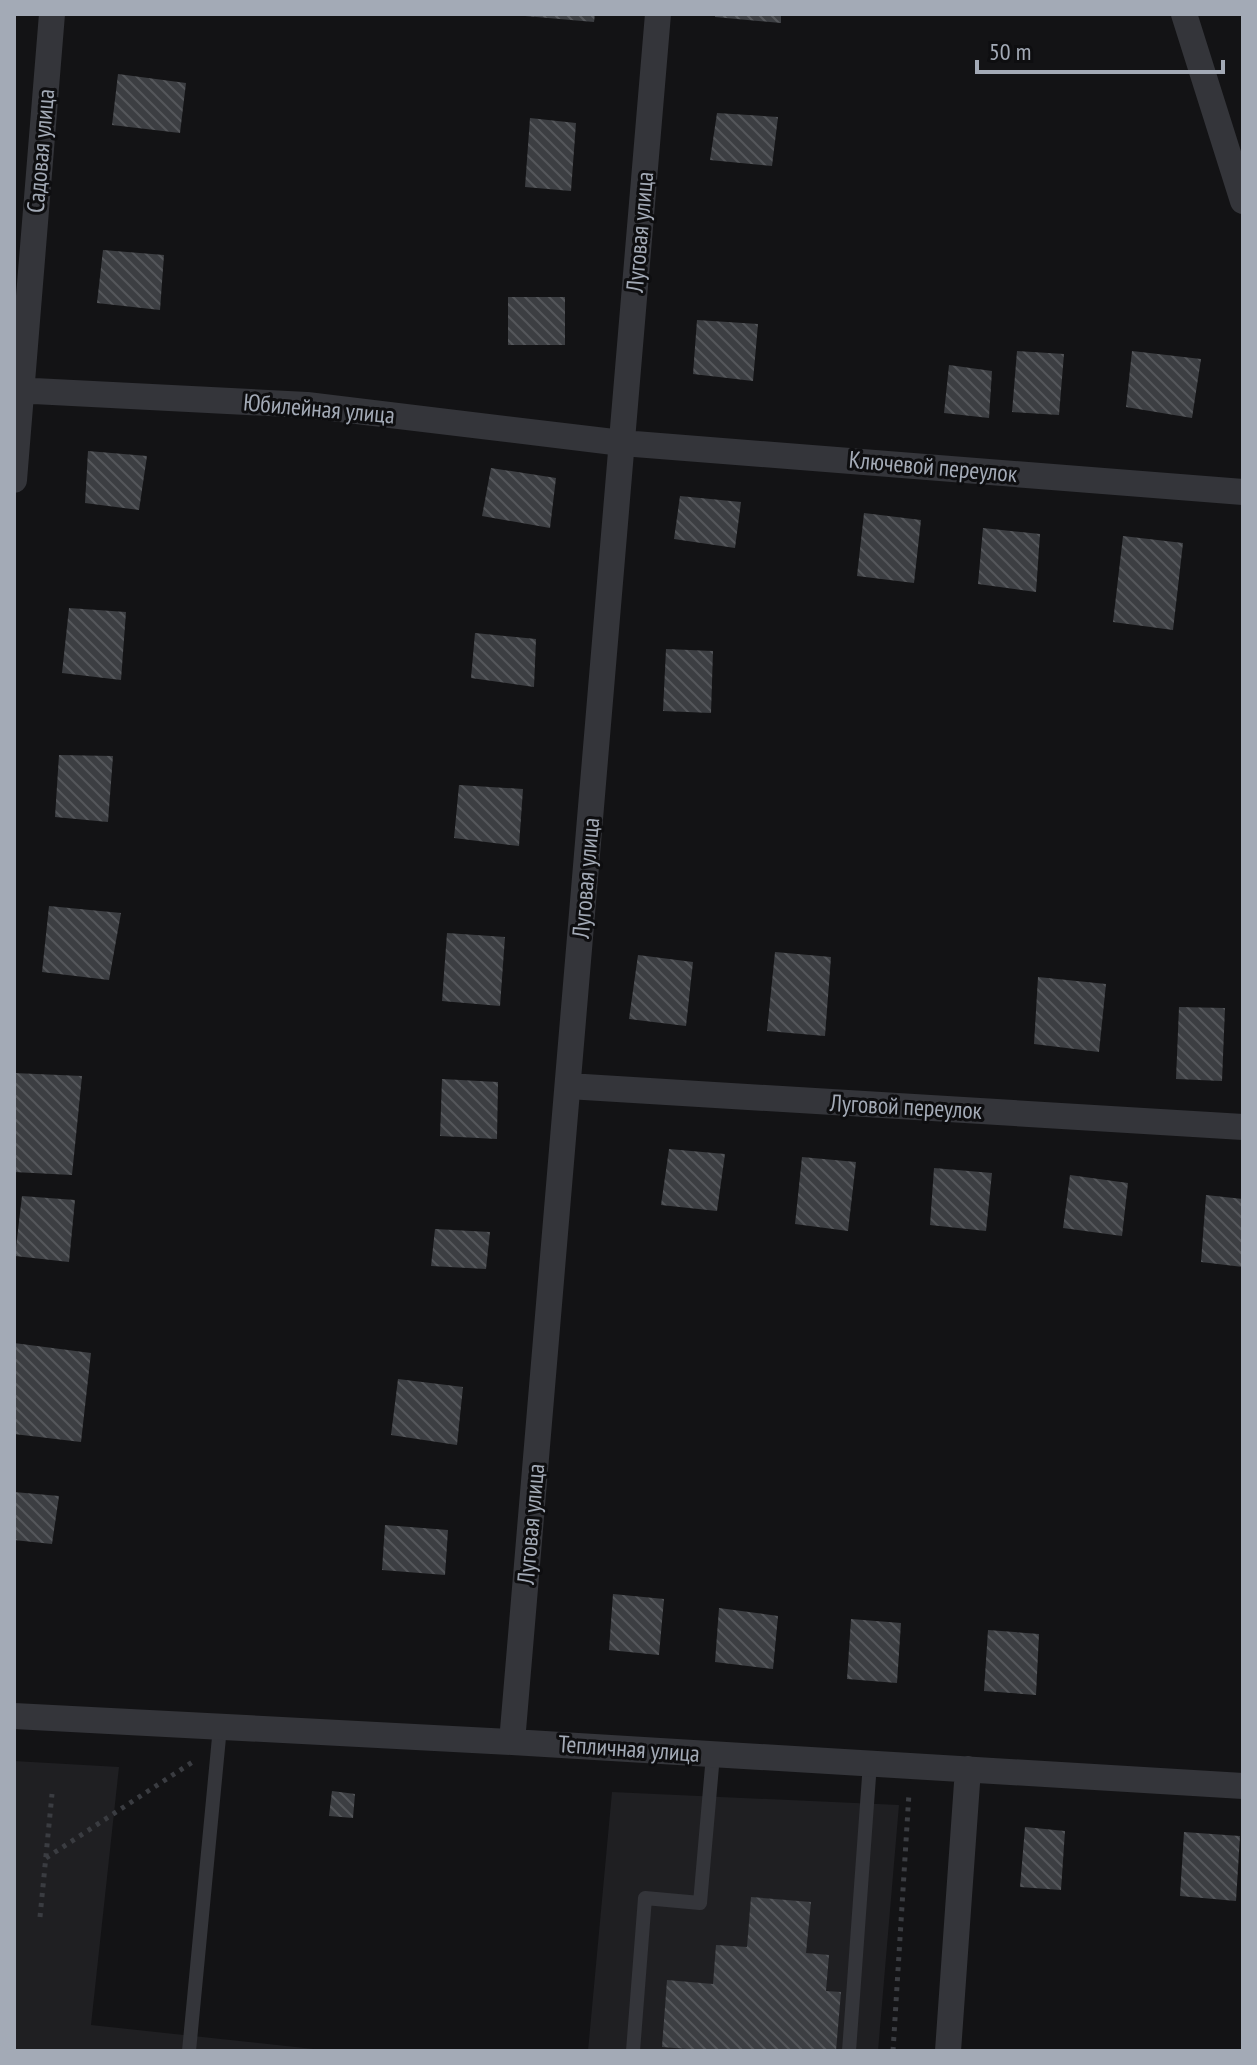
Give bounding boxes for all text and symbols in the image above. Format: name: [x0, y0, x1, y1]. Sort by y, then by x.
scale bar: [977, 24, 1223, 74]
text: 50 m: [989, 36, 1031, 67]
street label: Садовая улица: [20, 88, 61, 214]
street label: Луговая улица: [619, 170, 660, 295]
street label: Юбилейная улица: [242, 386, 396, 431]
street label: Ключевой переулок: [848, 444, 1019, 489]
street label: Луговая улица: [565, 816, 606, 941]
street label: Луговой переулок: [828, 1087, 984, 1126]
street label: Луговая улица: [510, 1462, 551, 1587]
street label: Тепличная улица: [557, 1728, 701, 1769]

